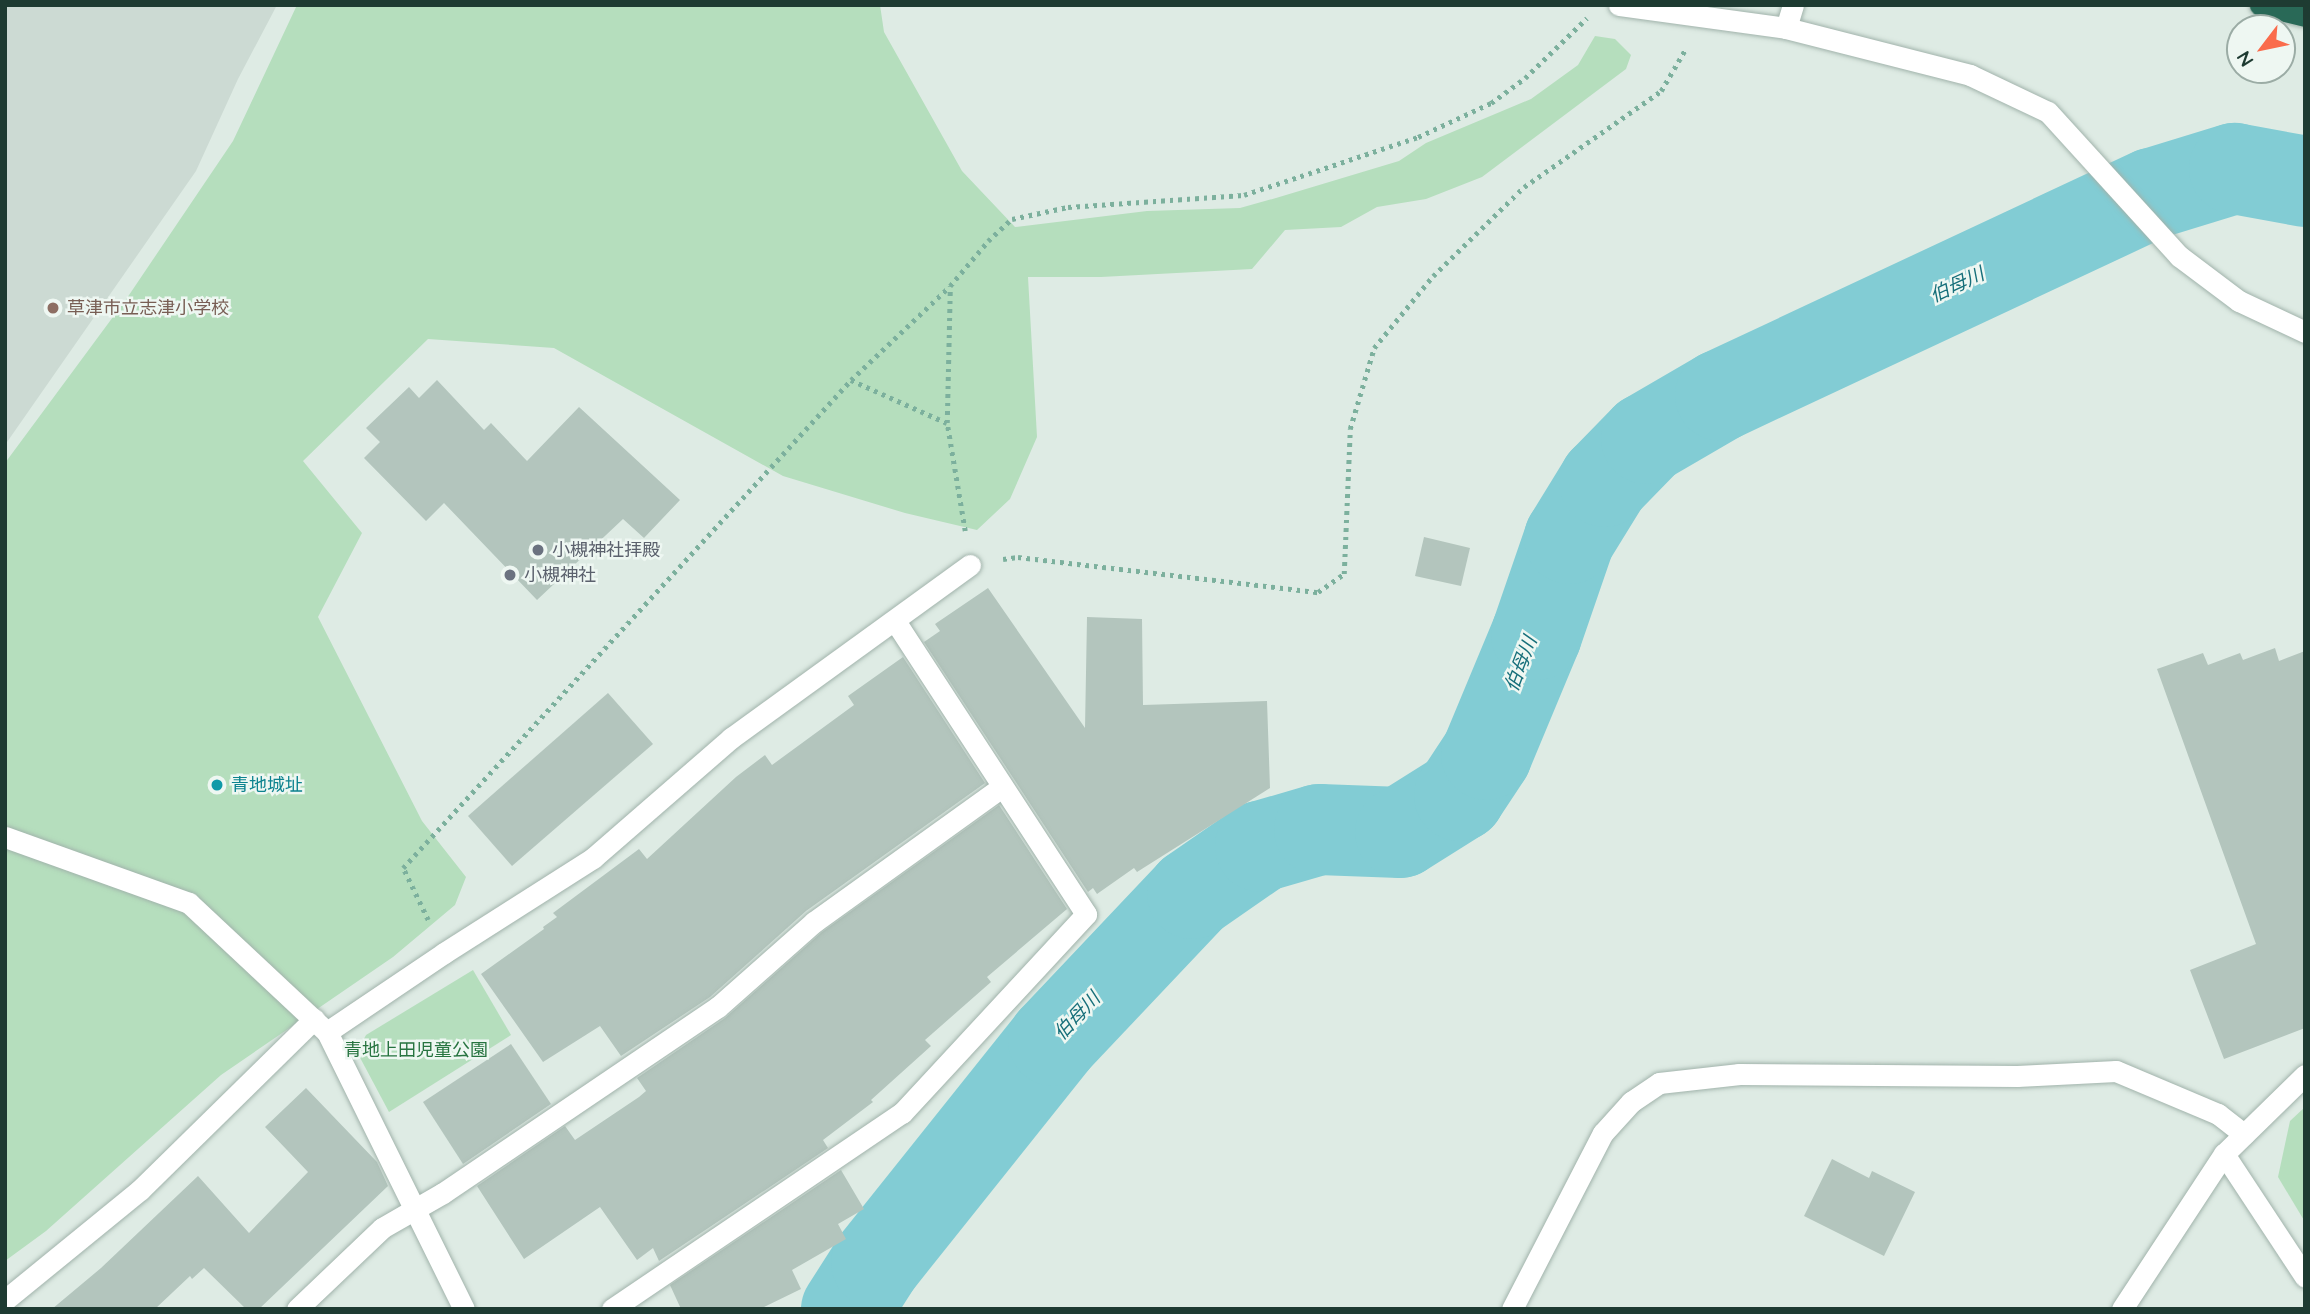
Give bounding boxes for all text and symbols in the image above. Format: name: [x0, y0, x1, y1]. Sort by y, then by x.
north arrow: [2226, 14, 2296, 84]
text: N: [2231, 47, 2259, 71]
water label: 伯母川: [1926, 263, 1988, 307]
place label: 草津市立志津小学校: [67, 297, 229, 319]
marker: 草津市立志津小学校: [45, 300, 61, 316]
place label: 小槻神社拝殿: [552, 539, 660, 561]
marker: 小槻神社拝殿: [530, 542, 546, 558]
place label: 小槻神社: [524, 564, 596, 586]
marker: 小槻神社: [502, 567, 518, 583]
water label: 伯母川: [1500, 633, 1542, 695]
place label: 青地城址: [231, 774, 303, 796]
marker: 青地城址: [209, 777, 225, 793]
water label: 伯母川: [1049, 987, 1105, 1045]
park label: 青地上田児童公園: [344, 1039, 488, 1061]

